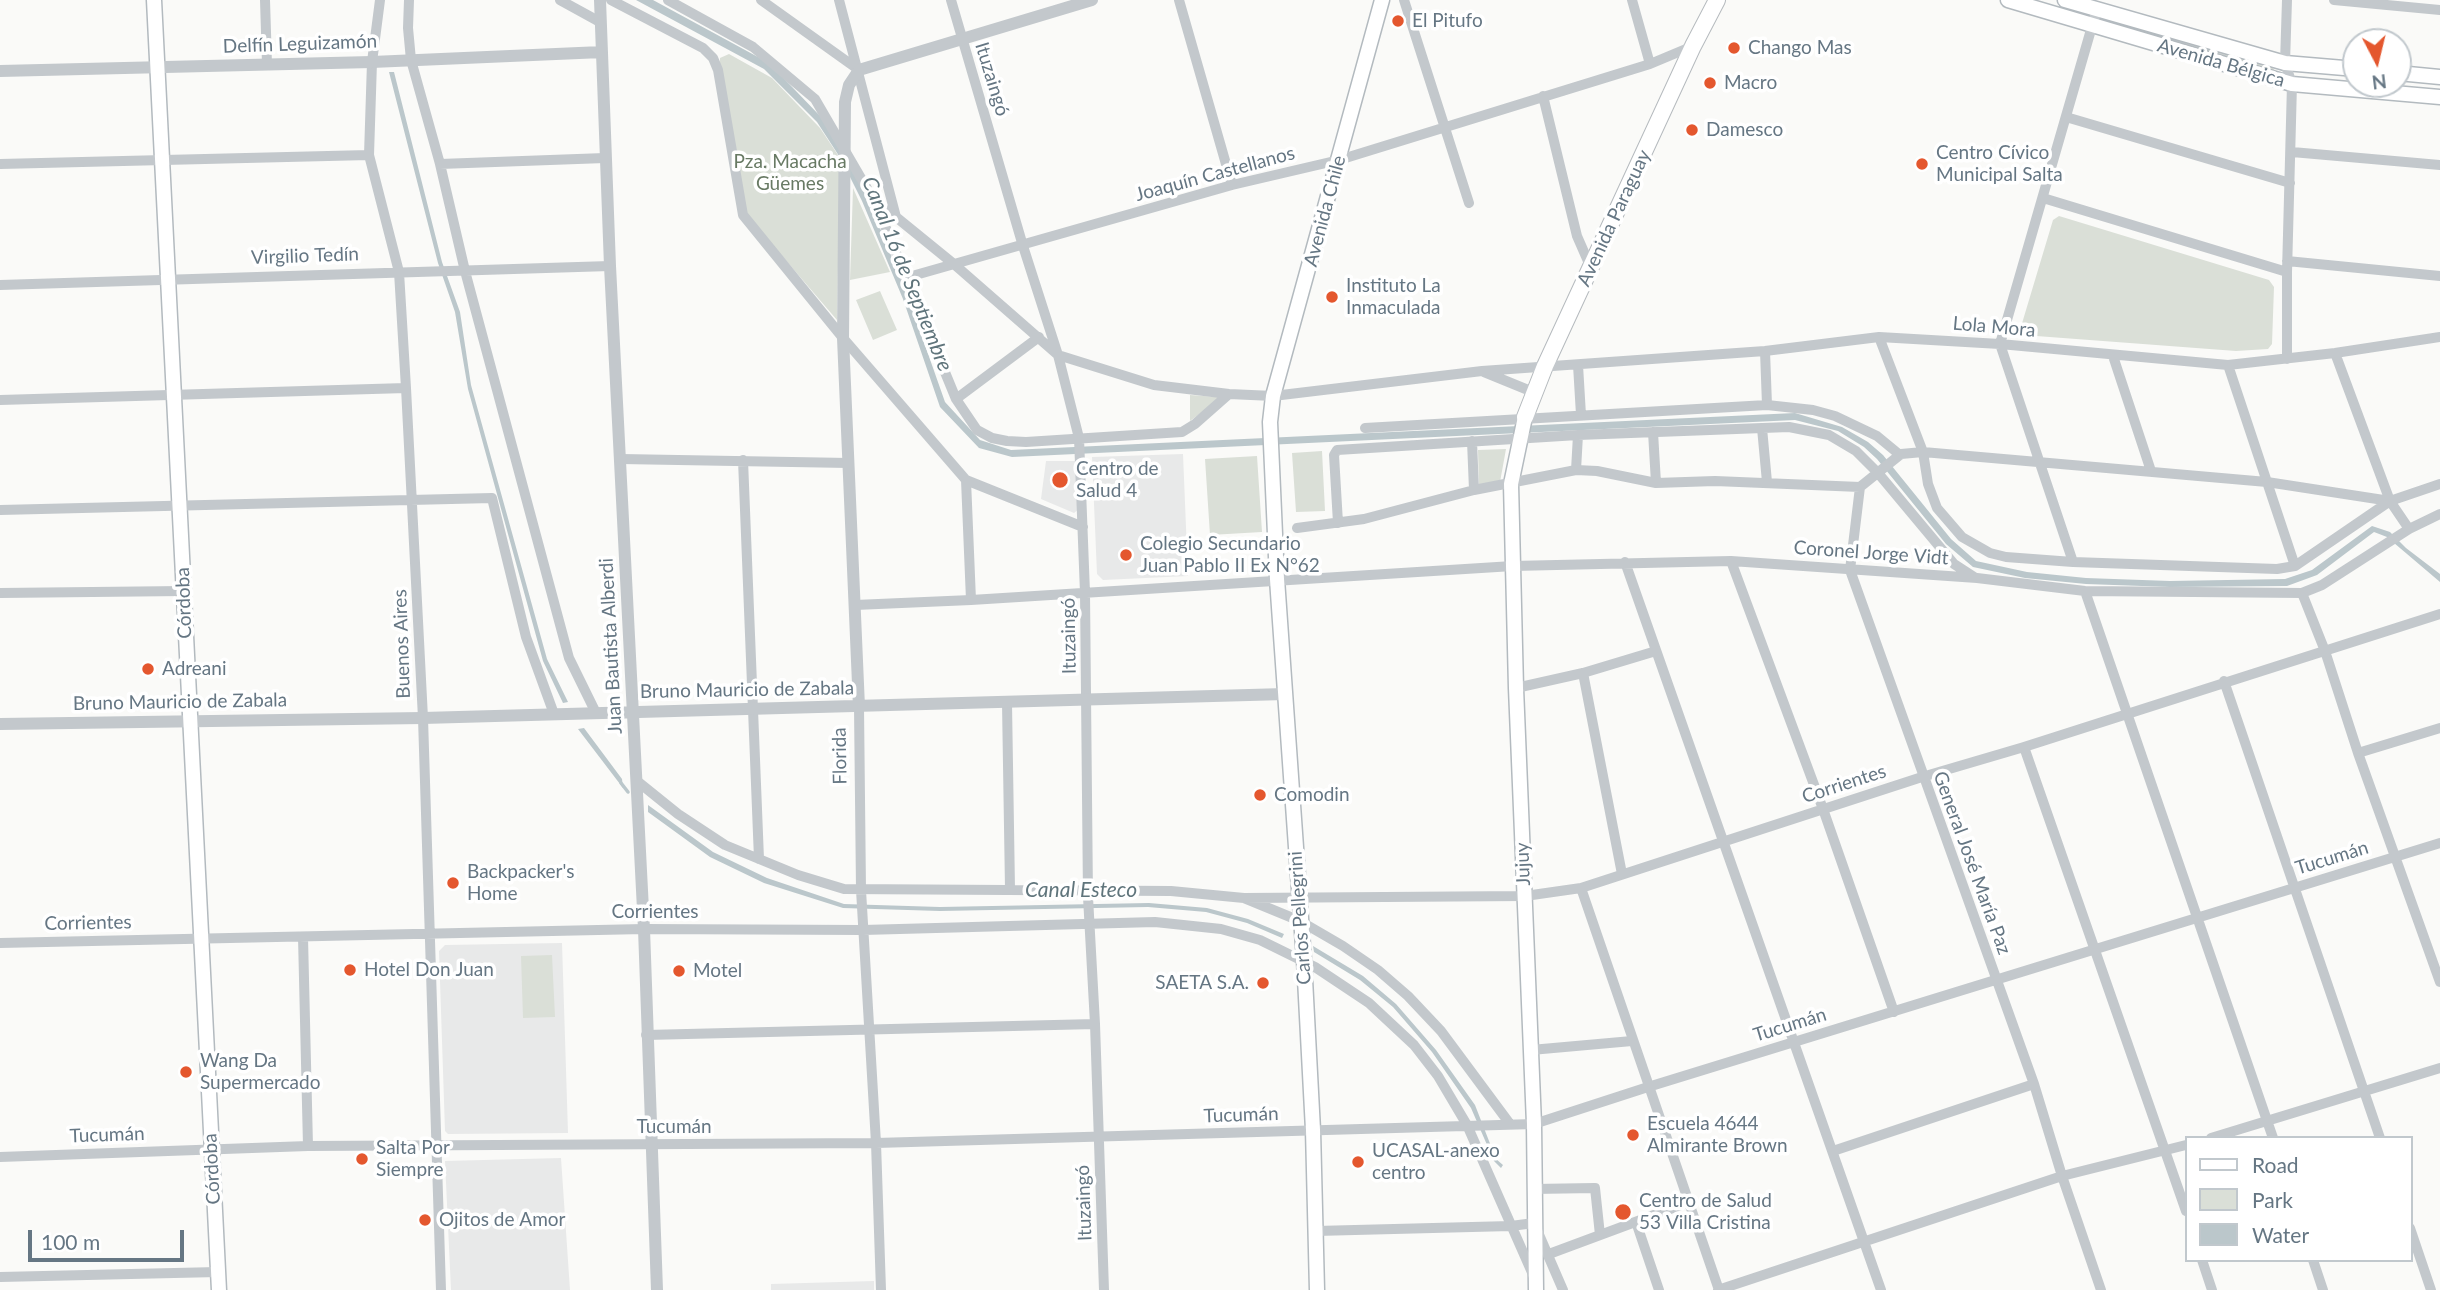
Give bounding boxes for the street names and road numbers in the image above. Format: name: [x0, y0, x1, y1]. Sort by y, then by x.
street label: Delfín Leguizamón: [222, 30, 378, 58]
street label: Avenida Bélgica: [2155, 34, 2287, 92]
street label: Ituzaingó: [970, 39, 1014, 119]
street label: Joaquín Castellanos: [1133, 142, 1297, 206]
street label: Avenida Paraguay: [1572, 146, 1656, 290]
street label: Avenida Chile: [1299, 153, 1351, 269]
street label: Virgilio Tedín: [251, 243, 359, 269]
street label: Lola Mora: [1952, 312, 2036, 342]
street label: Coronel Jorge Vidt: [1793, 536, 1949, 570]
street label: Juan Bautista Alberdi: [595, 557, 627, 735]
street label: Córdoba: [171, 567, 197, 639]
street label: Buenos Aires: [389, 589, 415, 699]
street label: Ituzaingó: [1057, 598, 1081, 674]
street label: Bruno Mauricio de Zabala: [640, 677, 854, 703]
street label: Bruno Mauricio de Zabala: [73, 689, 287, 715]
street label: Florida: [828, 727, 852, 785]
street label: Corrientes: [1799, 760, 1889, 808]
street label: General José María Paz: [1928, 768, 2016, 958]
street label: Tucumán: [2293, 836, 2371, 880]
street label: Jujuy: [1511, 842, 1535, 886]
street label: Carlos Pellegrini: [1284, 850, 1316, 986]
street label: Corrientes: [611, 901, 699, 923]
street label: Corrientes: [44, 911, 132, 935]
street label: Tucumán: [1751, 1003, 1829, 1047]
street label: Tucumán: [1203, 1102, 1279, 1128]
street label: Tucumán: [636, 1116, 712, 1138]
street label: Tucumán: [69, 1122, 145, 1148]
street label: Córdoba: [199, 1133, 225, 1205]
street label: Ituzaingó: [1071, 1165, 1097, 1241]

